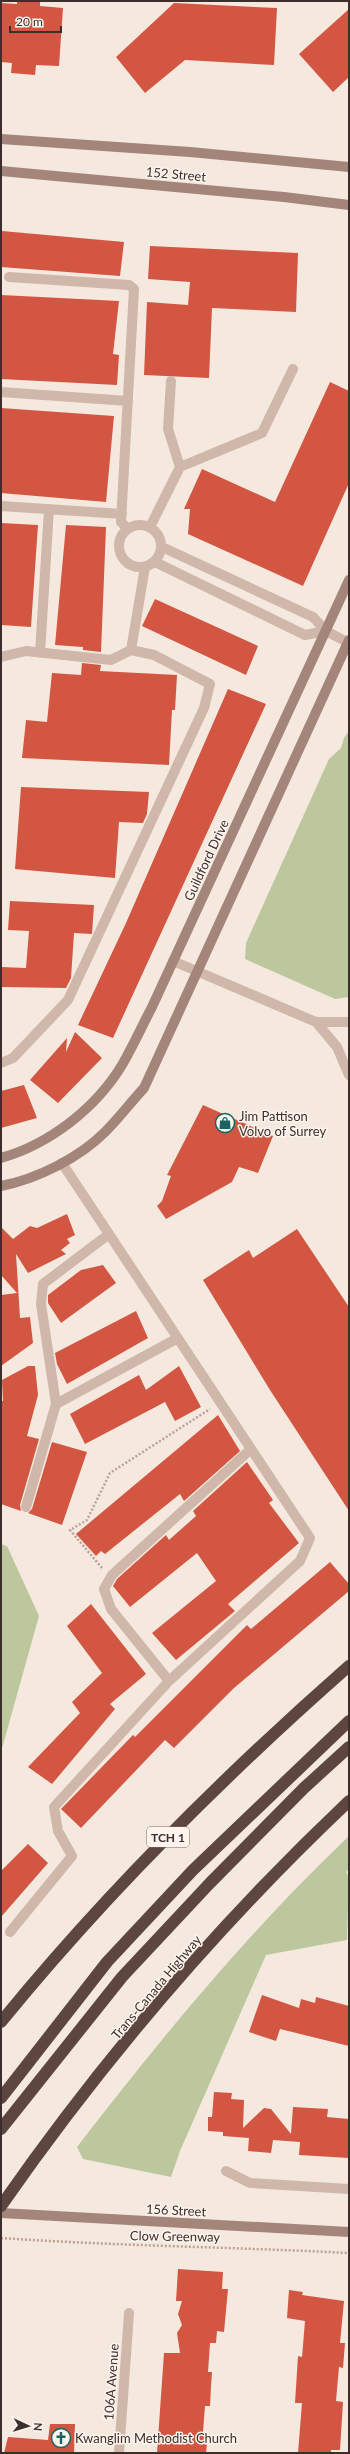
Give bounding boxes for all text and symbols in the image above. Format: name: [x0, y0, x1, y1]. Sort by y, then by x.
scale bar: [10, 8, 61, 34]
text: 20 m: [16, 14, 43, 29]
street label: 152 Street: [145, 163, 207, 185]
street label: Guildford Drive: [180, 817, 232, 903]
place label: Jim Pattison Volvo of Surrey: [239, 1108, 326, 1139]
shop icon: Jim Pattison Volvo of Surrey: [214, 1112, 236, 1134]
road number: TCH 1: [147, 1827, 189, 1847]
street label: Trans-Canada Highway: [108, 1931, 204, 2042]
street label: 156 Street: [146, 2200, 207, 2220]
street label: Clow Greenway: [130, 2227, 221, 2245]
street label: 106A Avenue: [100, 2343, 122, 2421]
north arrow: [8, 2406, 48, 2446]
text: N: [32, 2422, 45, 2431]
church icon: Kwanglim Methodist Church: [50, 2427, 72, 2449]
place label: Kwanglim Methodist Church: [75, 2430, 237, 2446]

